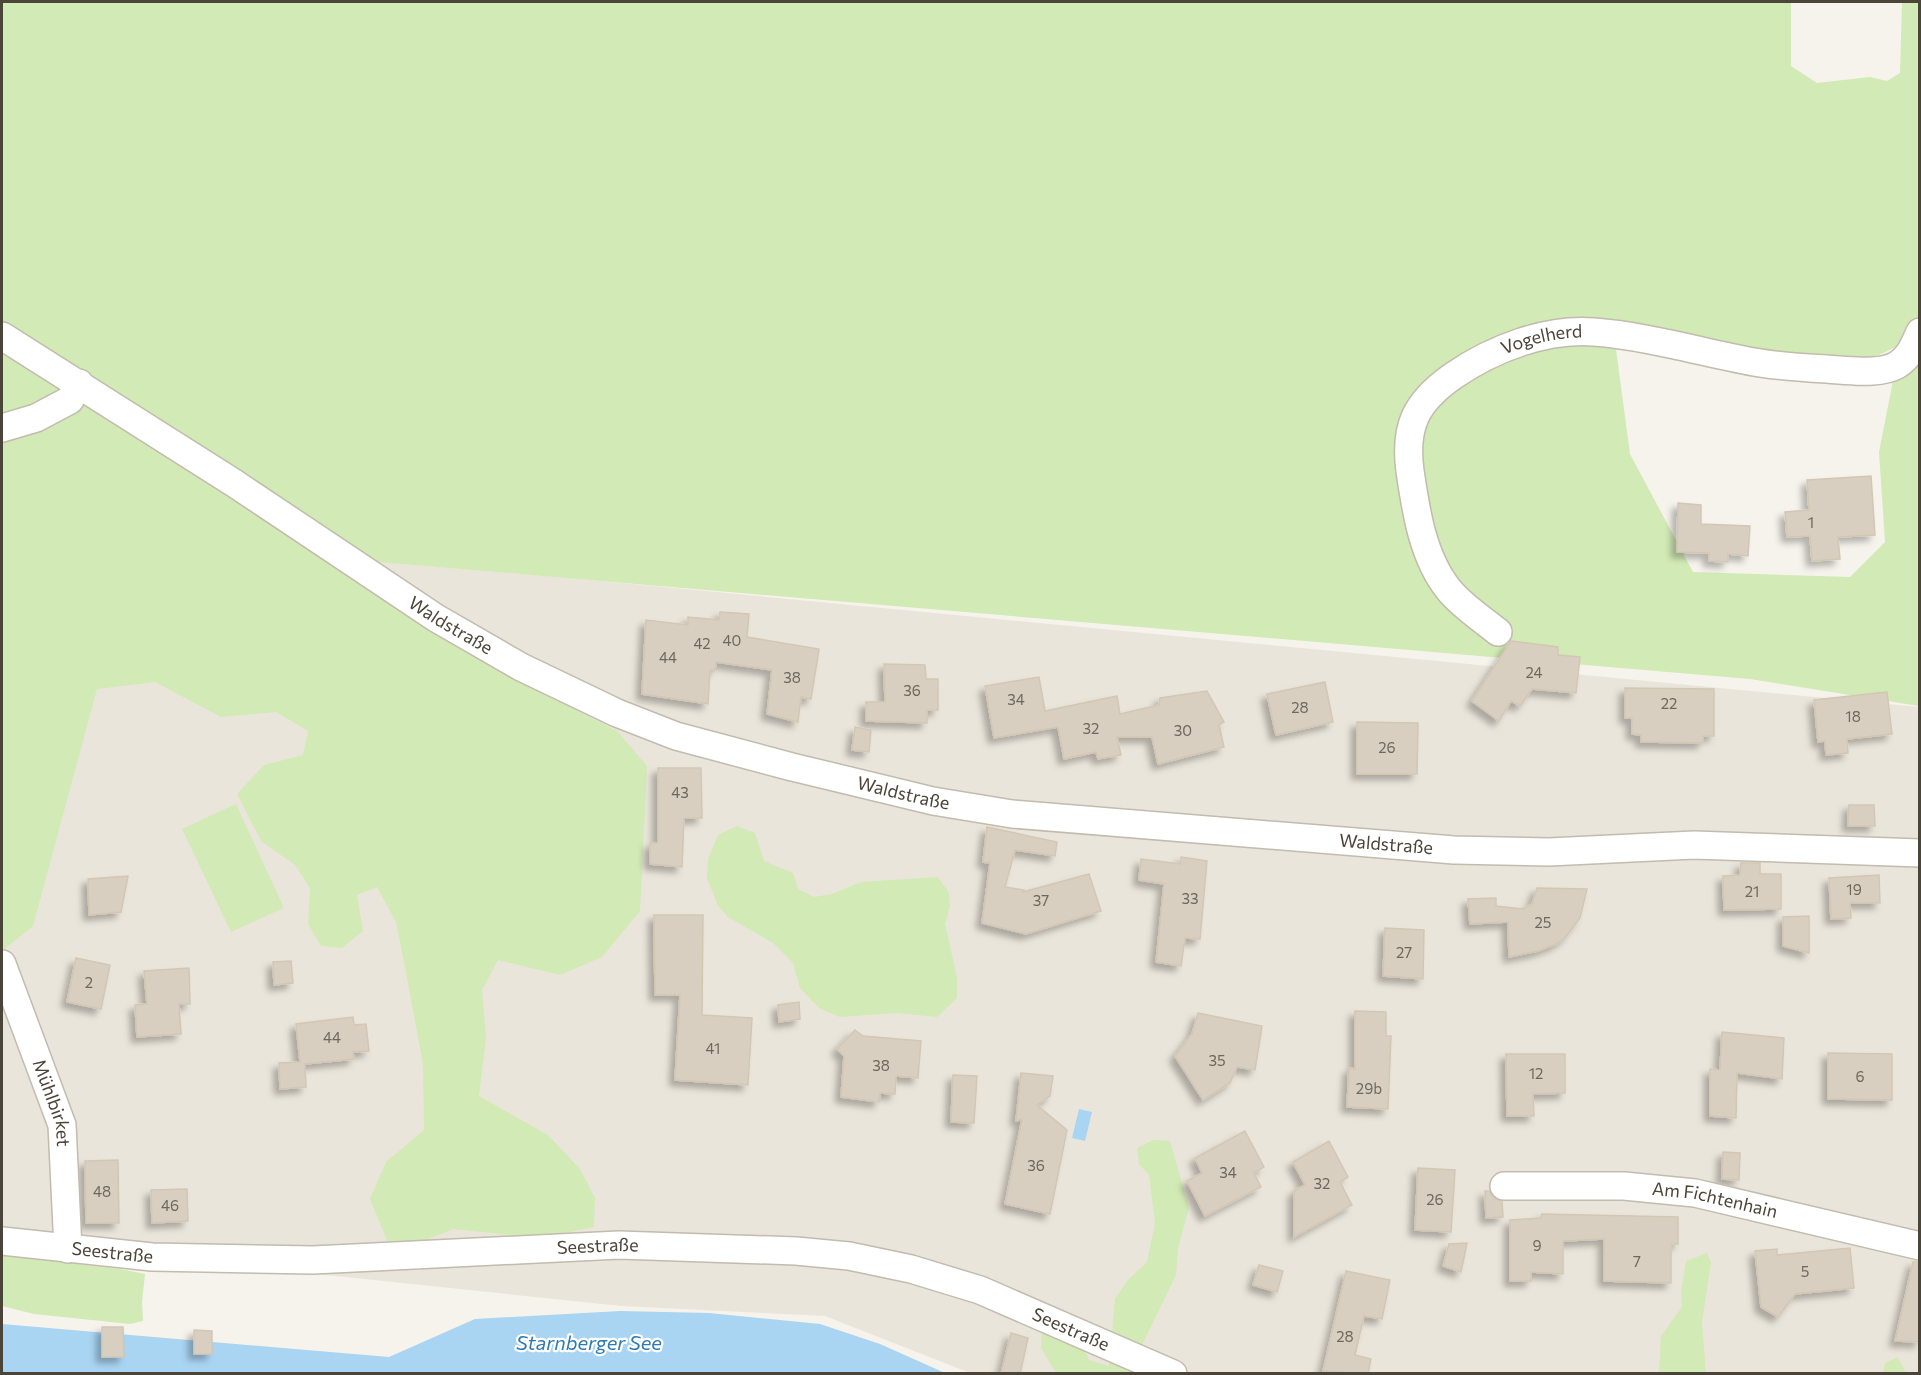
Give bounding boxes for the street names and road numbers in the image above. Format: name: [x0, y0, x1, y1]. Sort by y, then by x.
street label: Vogelherd: [1497, 319, 1582, 358]
street label: Waldstraße: [405, 591, 497, 658]
street label: Waldstraße: [855, 771, 951, 814]
street label: Waldstraße: [1338, 829, 1434, 858]
street label: Mühlbirket: [28, 1056, 75, 1147]
street label: Am Fichtenhain: [1651, 1177, 1780, 1222]
street label: Seestraße: [556, 1233, 639, 1258]
street label: Seestraße: [71, 1236, 154, 1267]
street label: Seestraße: [1029, 1302, 1113, 1355]

